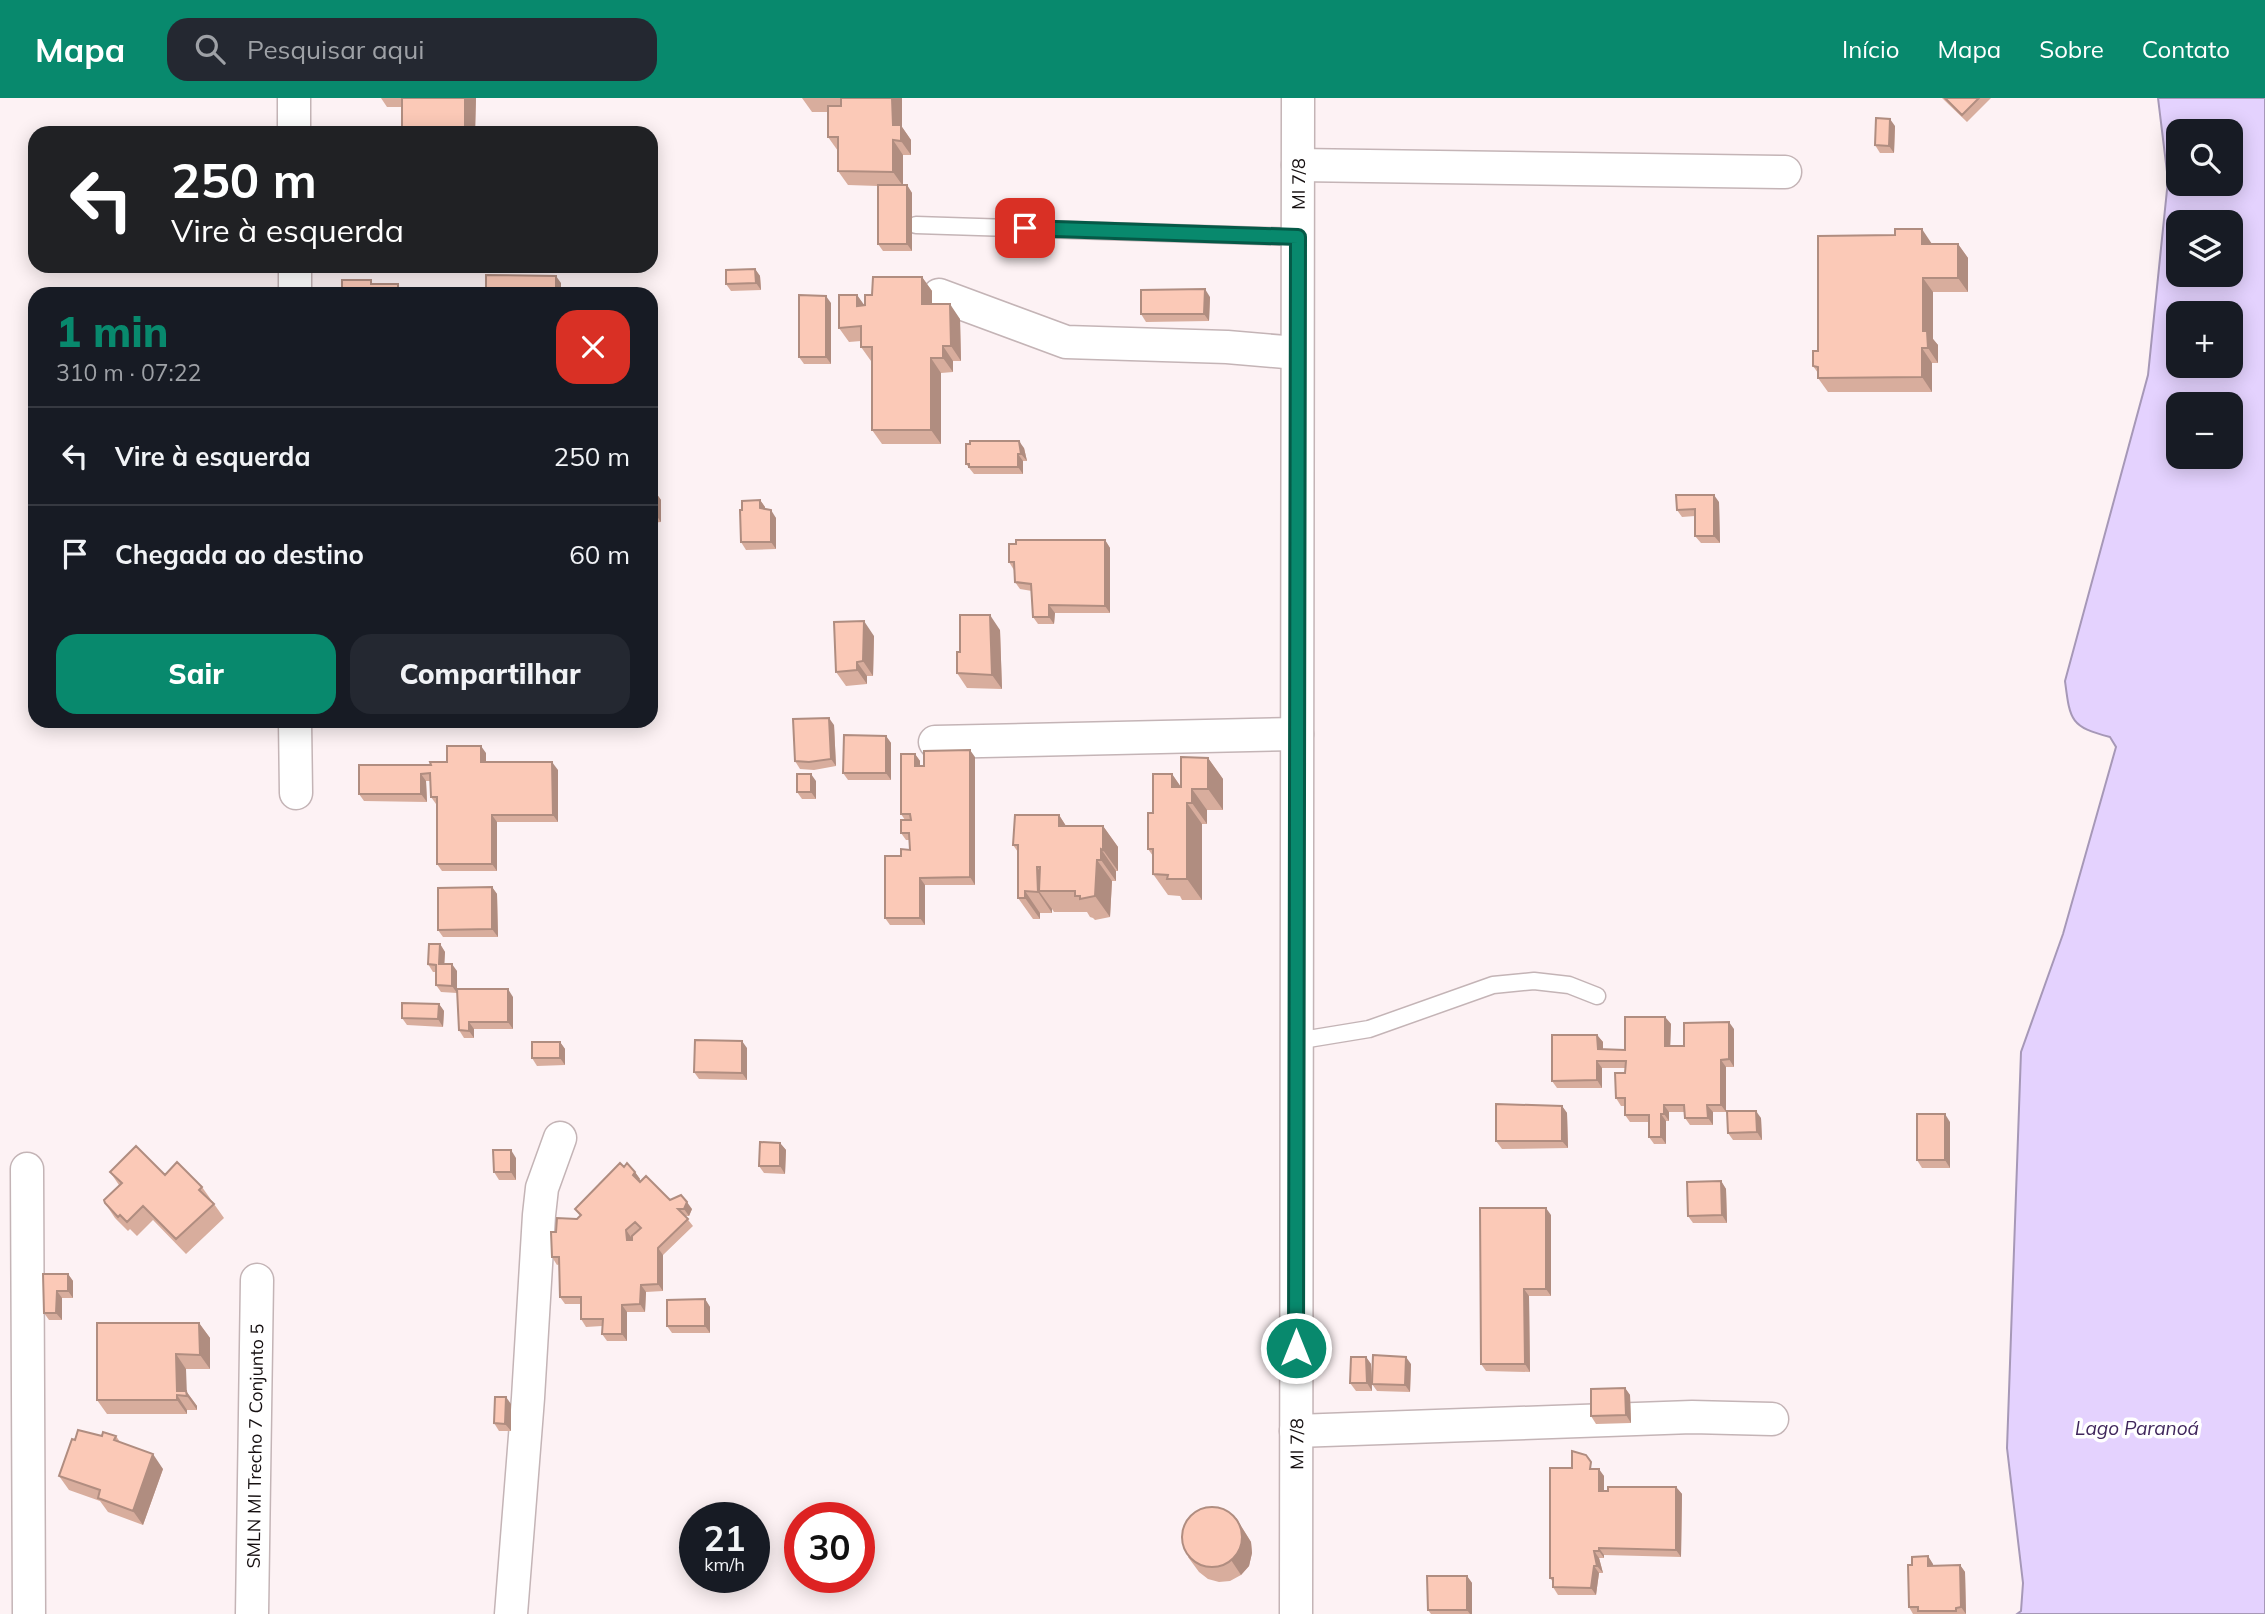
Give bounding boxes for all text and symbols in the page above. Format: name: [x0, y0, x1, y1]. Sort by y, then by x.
search box: [167, 18, 657, 81]
text: Mapa: [35, 29, 125, 70]
icon: search: [191, 30, 229, 68]
text: Pesquisar aqui: [247, 33, 424, 66]
text: Início: [1842, 34, 1899, 64]
text: Mapa: [1937, 34, 2001, 64]
text: Sobre: [2039, 34, 2104, 64]
text: Contato: [2142, 34, 2230, 64]
map controls: [2166, 119, 2243, 469]
button: search: [2166, 119, 2243, 196]
text: 250 m: [171, 149, 317, 210]
icon: left: [56, 154, 147, 245]
street label: MI 7/8: [1286, 158, 1309, 210]
pin: [995, 198, 1055, 258]
icon: arrive: [1006, 209, 1044, 247]
text: Vire à esquerda: [171, 210, 404, 250]
button: layers: [2166, 210, 2243, 287]
button: +: [2166, 301, 2243, 378]
text: 1 min: [56, 305, 169, 358]
button: close: [556, 310, 630, 384]
text: 310 m · 07:22: [56, 358, 201, 387]
button: −: [2166, 392, 2243, 469]
icon: left: [56, 437, 94, 475]
text: Vire à esquerda: [115, 440, 311, 473]
text: 250 m: [554, 440, 630, 473]
icon: arrive: [56, 535, 94, 573]
text: Chegada ao destino: [115, 538, 364, 571]
text: 60 m: [569, 538, 630, 571]
button: Sair: [56, 634, 336, 714]
button: Compartilhar: [350, 634, 630, 714]
position arrow: [1259, 1311, 1333, 1385]
street label: SMLN MI Trecho 7 Conjunto 5: [241, 1323, 268, 1569]
water label: Lago Paranoá: [2075, 1416, 2199, 1440]
street label: MI 7/8: [1285, 1418, 1308, 1470]
speed limit sign: 30: [784, 1502, 875, 1593]
text: 21: [703, 1516, 746, 1560]
text: km/h: [704, 1553, 745, 1576]

